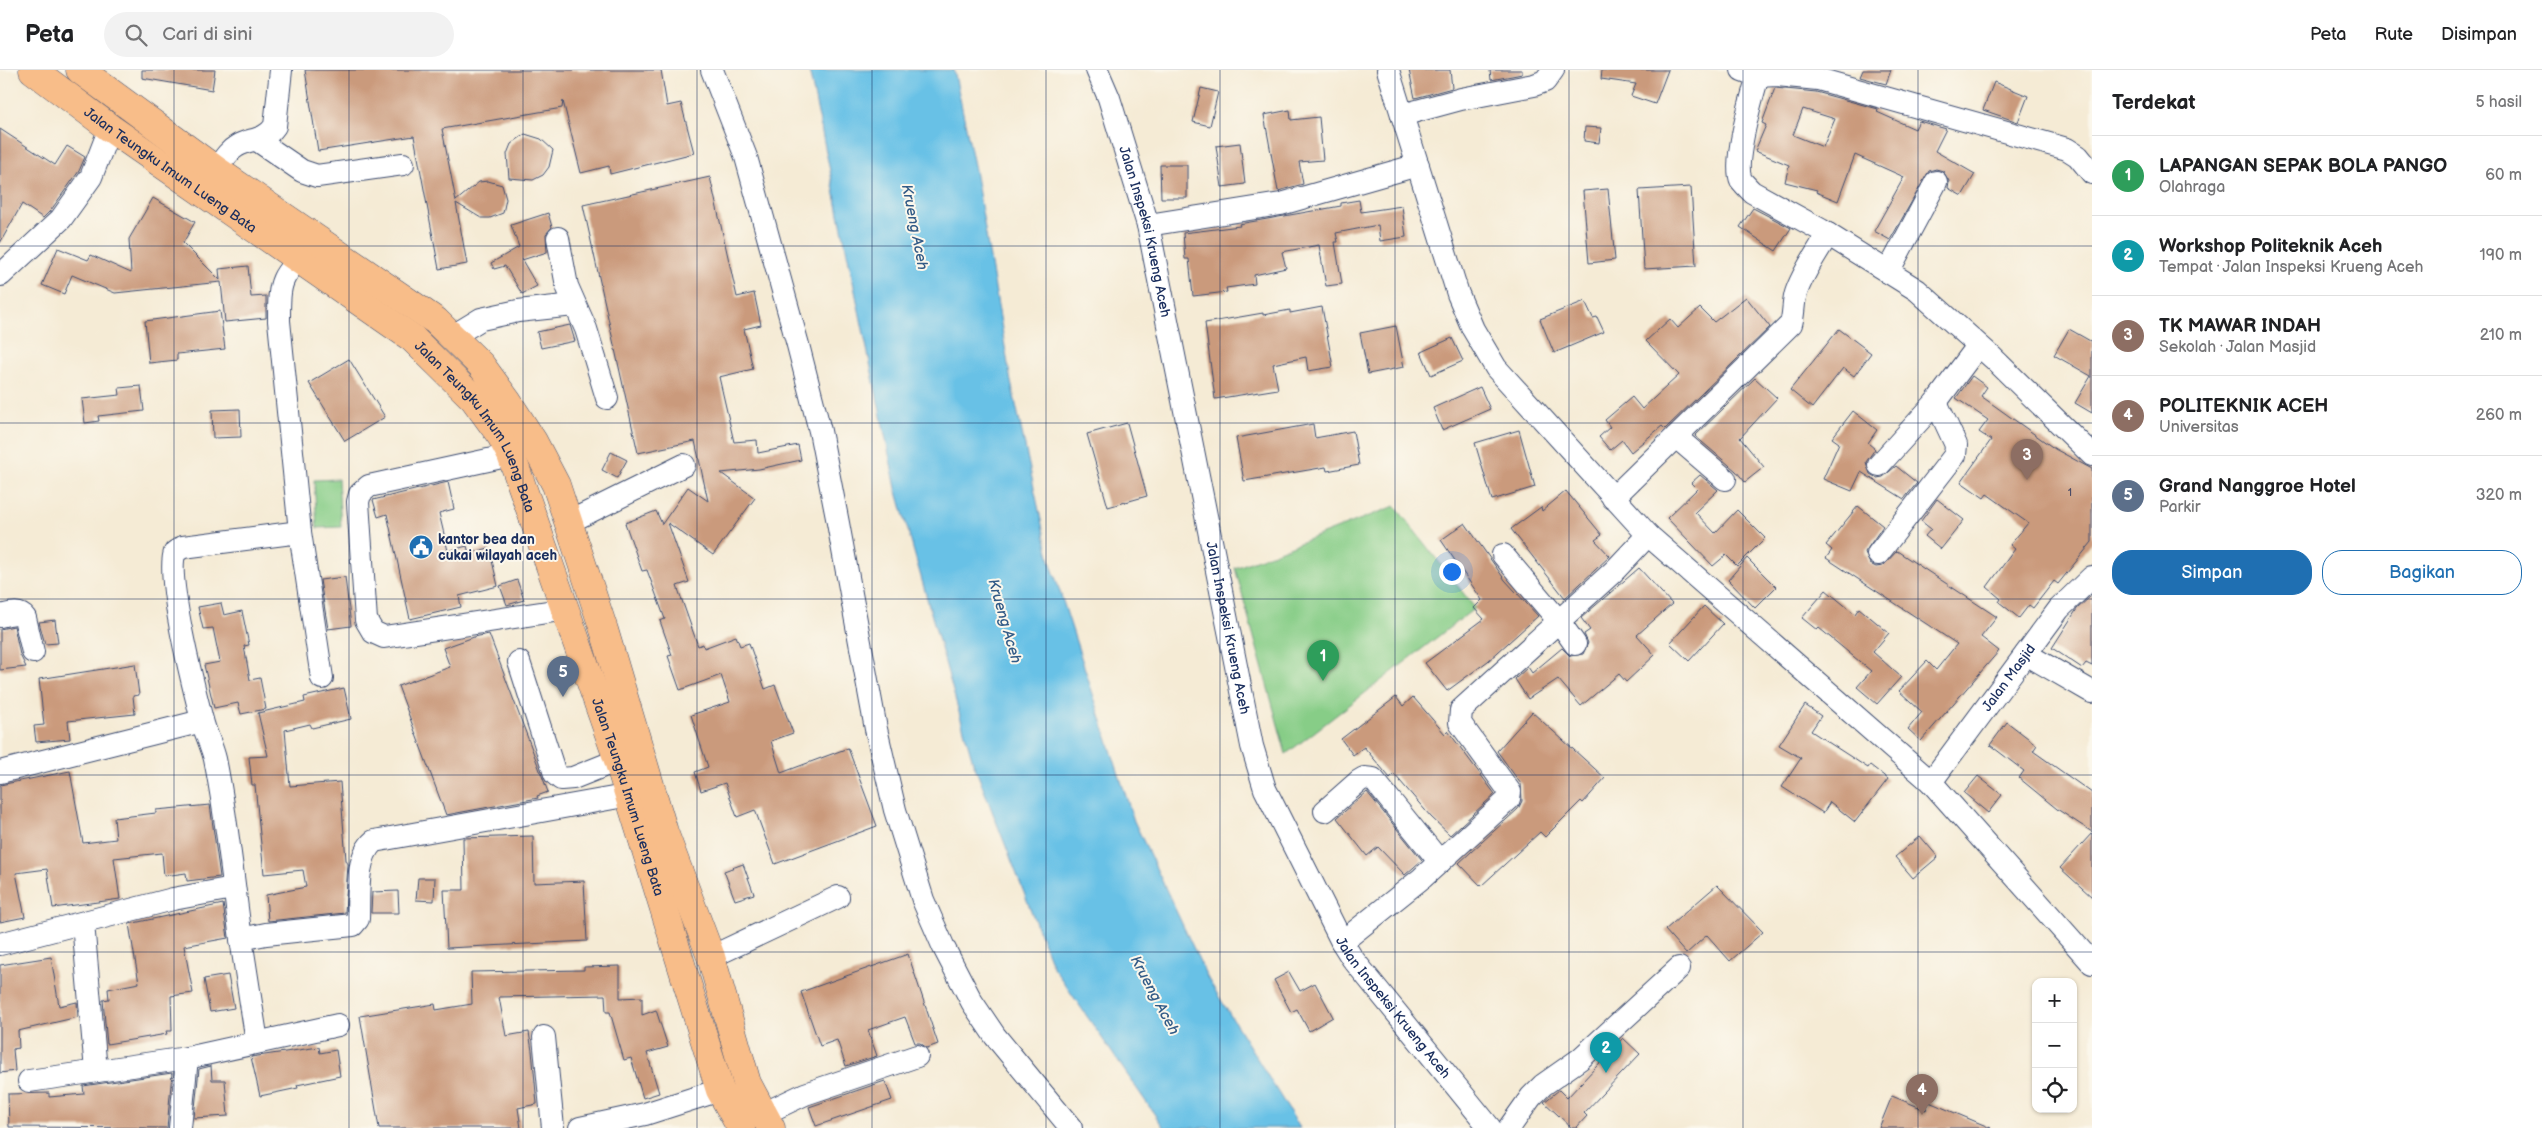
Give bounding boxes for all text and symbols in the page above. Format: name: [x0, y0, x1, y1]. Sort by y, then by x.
search box: [104, 12, 454, 57]
text: Peta: [25, 20, 74, 49]
icon: search: [122, 21, 150, 49]
text: Cari di sini: [162, 23, 252, 46]
text: Peta: [2310, 24, 2346, 45]
text: Rute: [2374, 24, 2413, 45]
text: Disimpan: [2441, 24, 2517, 45]
text: Terdekat: [2112, 90, 2196, 115]
text: 5 hasil: [2475, 93, 2522, 112]
street label: Jalan Teungku Imum Lueng Bata: [81, 104, 260, 237]
street label: Jalan Inspeksi Krueng Aceh: [1115, 144, 1174, 319]
text: LAPANGAN SEPAK BOLA PANGO: [2159, 155, 2447, 178]
text: 1: [2125, 166, 2131, 185]
text: 60 m: [2485, 166, 2522, 185]
text: Olahraga: [2159, 178, 2225, 197]
water label: Krueng Aceh: [897, 183, 932, 272]
text: Workshop Politeknik Aceh: [2159, 235, 2382, 258]
text: 2: [2123, 246, 2133, 265]
text: 190 m: [2480, 246, 2522, 265]
text: Tempat · Jalan Inspeksi Krueng Aceh: [2159, 258, 2423, 277]
text: TK MAWAR INDAH: [2159, 315, 2321, 338]
text: 3: [2123, 326, 2133, 345]
text: 210 m: [2480, 326, 2522, 345]
street label: Jalan Teungku Imum Lueng Bata: [411, 337, 538, 515]
text: Sekolah · Jalan Masjid: [2159, 338, 2316, 357]
text: POLITEKNIK ACEH: [2159, 395, 2328, 418]
text: 4: [2123, 406, 2133, 425]
text: 260 m: [2476, 406, 2522, 425]
text: Universitas: [2159, 418, 2239, 437]
pin: 3: [2011, 439, 2043, 480]
text: Grand Nanggroe Hotel: [2159, 475, 2356, 498]
house number: 1: [2068, 486, 2072, 499]
text: 5: [2123, 486, 2133, 505]
text: 320 m: [2476, 486, 2522, 505]
text: Parkir: [2159, 498, 2201, 517]
place label: kantor bea dan cukai wilayah aceh: [438, 531, 557, 564]
public building icon: kantor bea dan cukai wilayah aceh: [408, 534, 434, 560]
street label: Jalan Inspeksi Krueng Aceh: [1202, 540, 1254, 716]
button: Simpan: [2112, 550, 2312, 595]
button: Bagikan: [2322, 550, 2522, 595]
your location: [1439, 559, 1465, 585]
water label: Krueng Aceh: [983, 577, 1026, 666]
pin: 1: [1307, 640, 1339, 681]
street label: Jalan Masjid: [1978, 641, 2039, 715]
pin: 5: [547, 656, 579, 697]
street label: Jalan Teungku Imum Lueng Bata: [588, 696, 668, 898]
street label: Jalan Inspeksi Krueng Aceh: [1332, 934, 1454, 1082]
water label: Krueng Aceh: [1126, 952, 1183, 1038]
map controls: [2032, 978, 2077, 1113]
button: +: [2032, 978, 2077, 1023]
button: −: [2032, 1023, 2077, 1068]
pin: 2: [1590, 1032, 1622, 1073]
button: locate: [2032, 1068, 2077, 1113]
pin: 4: [1906, 1074, 1938, 1115]

